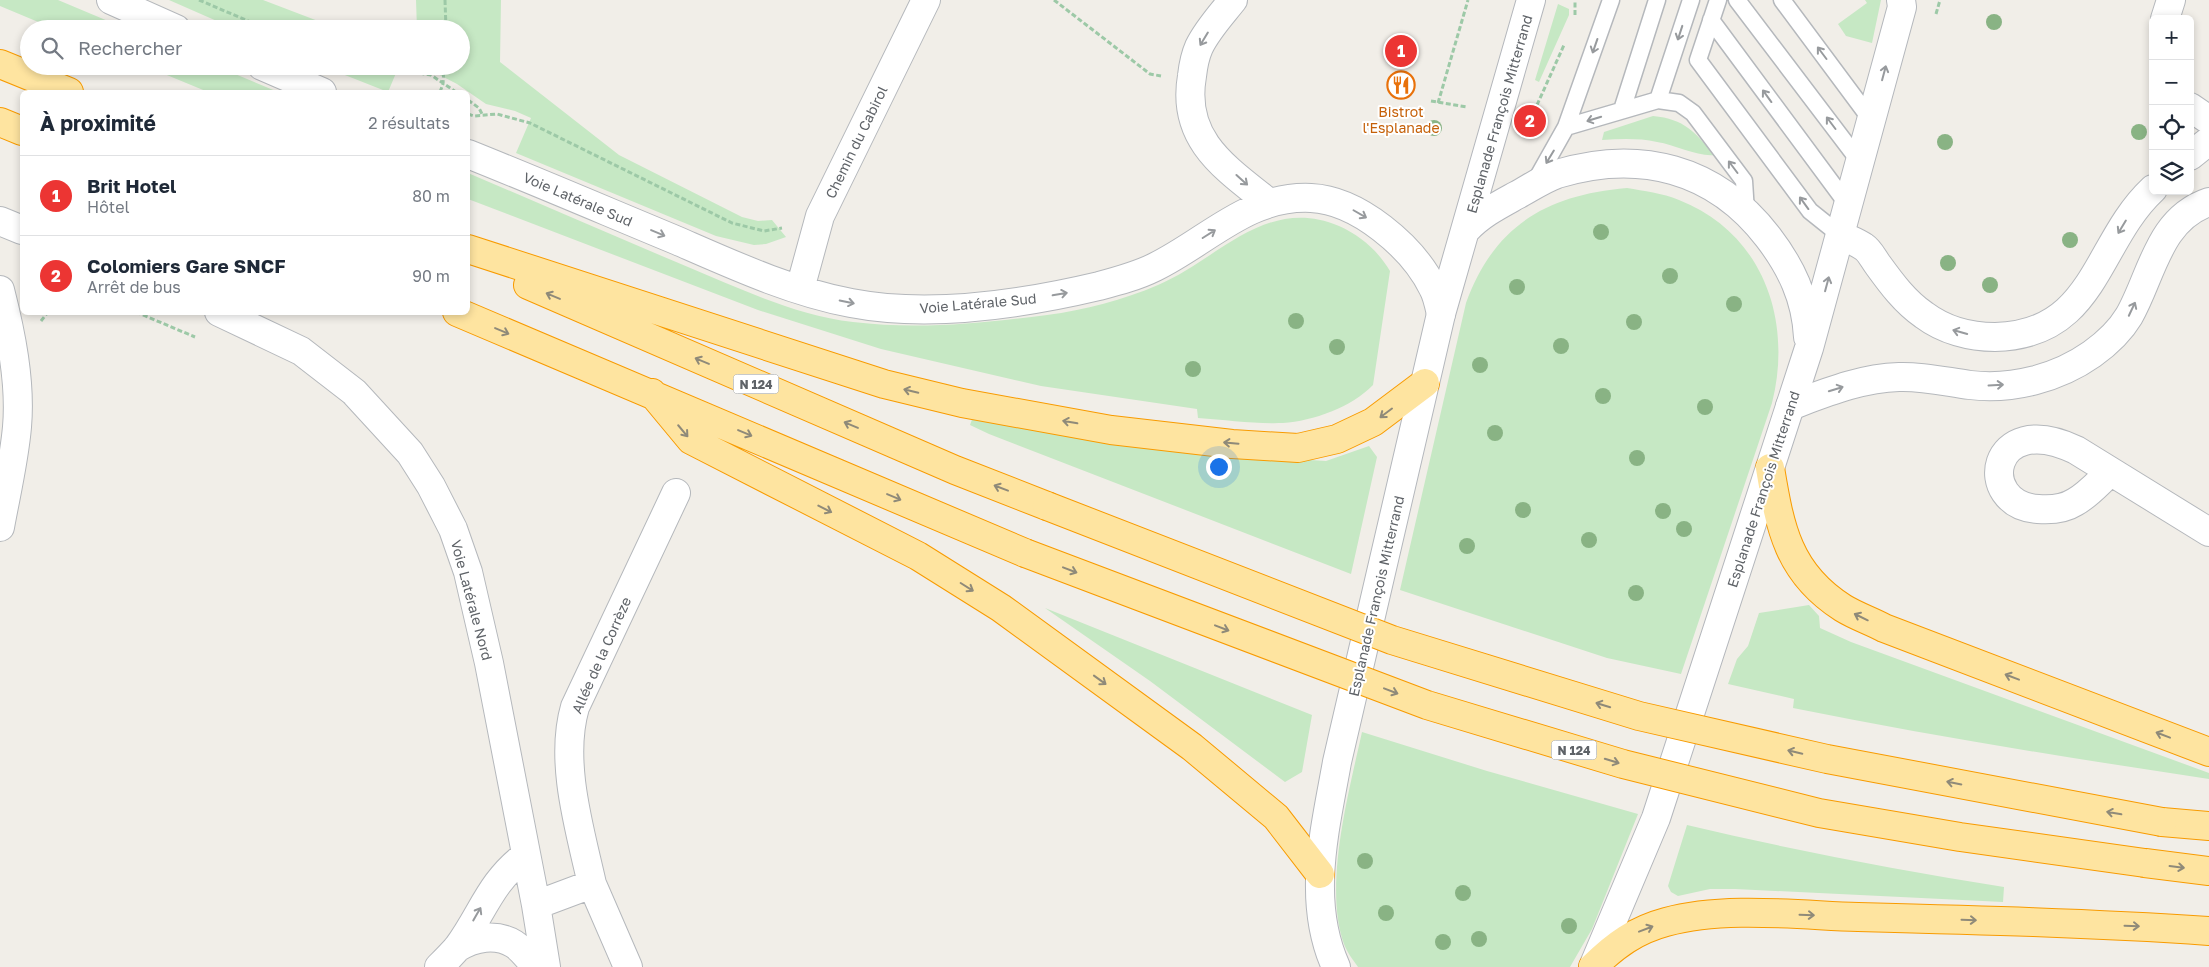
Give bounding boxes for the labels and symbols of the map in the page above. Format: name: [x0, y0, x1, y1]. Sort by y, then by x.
street label: Esplanade François Mitterrand: [1463, 13, 1535, 215]
one-way arrow: [1675, 24, 1684, 40]
one-way arrow: [1198, 32, 1208, 46]
pin: 1: [1385, 32, 1417, 70]
one-way arrow: [1589, 38, 1599, 54]
one-way arrow: [1817, 46, 1827, 60]
one-way arrow: [1880, 66, 1889, 82]
restaurant icon: Bistrot l'Esplanade: [1386, 70, 1416, 100]
street label: Chemin du Cabirol: [821, 83, 891, 201]
one-way arrow: [1762, 90, 1773, 103]
pin: 2: [1514, 102, 1546, 140]
place label: Bistrot l'Esplanade: [1362, 103, 1440, 136]
one-way arrow: [1587, 114, 1603, 124]
one-way arrow: [1826, 116, 1836, 130]
one-way arrow: [1545, 150, 1555, 164]
one-way arrow: [1728, 161, 1739, 174]
street label: Voie Latérale Sud: [521, 168, 635, 230]
one-way arrow: [1235, 174, 1248, 186]
one-way arrow: [1799, 196, 1809, 210]
one-way arrow: [1353, 209, 1368, 219]
one-way arrow: [2117, 220, 2127, 234]
one-way arrow: [650, 229, 665, 238]
one-way arrow: [1202, 229, 1216, 239]
one-way arrow: [1822, 277, 1832, 293]
one-way arrow: [1052, 288, 1068, 298]
street label: Voie Latérale Sud: [919, 289, 1037, 317]
one-way arrow: [546, 291, 561, 300]
one-way arrow: [838, 298, 854, 307]
one-way arrow: [2127, 302, 2137, 317]
one-way arrow: [1952, 326, 1968, 336]
one-way arrow: [494, 327, 509, 337]
one-way arrow: [695, 355, 710, 365]
road number: N 124: [734, 374, 778, 394]
one-way arrow: [1988, 380, 2004, 389]
one-way arrow: [1827, 384, 1843, 394]
one-way arrow: [903, 386, 919, 395]
street label: Esplanade François Mitterrand: [1723, 389, 1803, 589]
one-way arrow: [1380, 407, 1393, 418]
one-way arrow: [1063, 417, 1079, 427]
one-way arrow: [844, 420, 859, 430]
one-way arrow: [677, 424, 688, 437]
one-way arrow: [737, 429, 752, 439]
one-way arrow: [1224, 439, 1240, 448]
your location: [1206, 454, 1232, 480]
one-way arrow: [994, 483, 1009, 492]
one-way arrow: [886, 493, 901, 503]
street label: Esplanade François Mitterrand: [1345, 494, 1407, 698]
one-way arrow: [817, 505, 832, 514]
street label: Voie Latérale Nord: [448, 538, 496, 662]
one-way arrow: [1062, 566, 1077, 575]
one-way arrow: [960, 582, 974, 592]
street label: Allée de la Corrèze: [568, 594, 634, 716]
one-way arrow: [1854, 611, 1869, 621]
one-way arrow: [1214, 624, 1229, 633]
one-way arrow: [2005, 671, 2020, 681]
one-way arrow: [1093, 675, 1107, 685]
one-way arrow: [1383, 688, 1398, 697]
one-way arrow: [1596, 700, 1612, 710]
one-way arrow: [2156, 730, 2172, 739]
road number: N 124: [1552, 740, 1596, 760]
one-way arrow: [1787, 747, 1803, 756]
one-way arrow: [1604, 757, 1620, 767]
one-way arrow: [1947, 778, 1963, 788]
one-way arrow: [2107, 807, 2123, 817]
one-way arrow: [2169, 862, 2185, 872]
one-way arrow: [473, 907, 483, 921]
one-way arrow: [1798, 910, 1815, 920]
one-way arrow: [1961, 915, 1977, 925]
one-way arrow: [2124, 922, 2140, 931]
one-way arrow: [1638, 923, 1653, 933]

